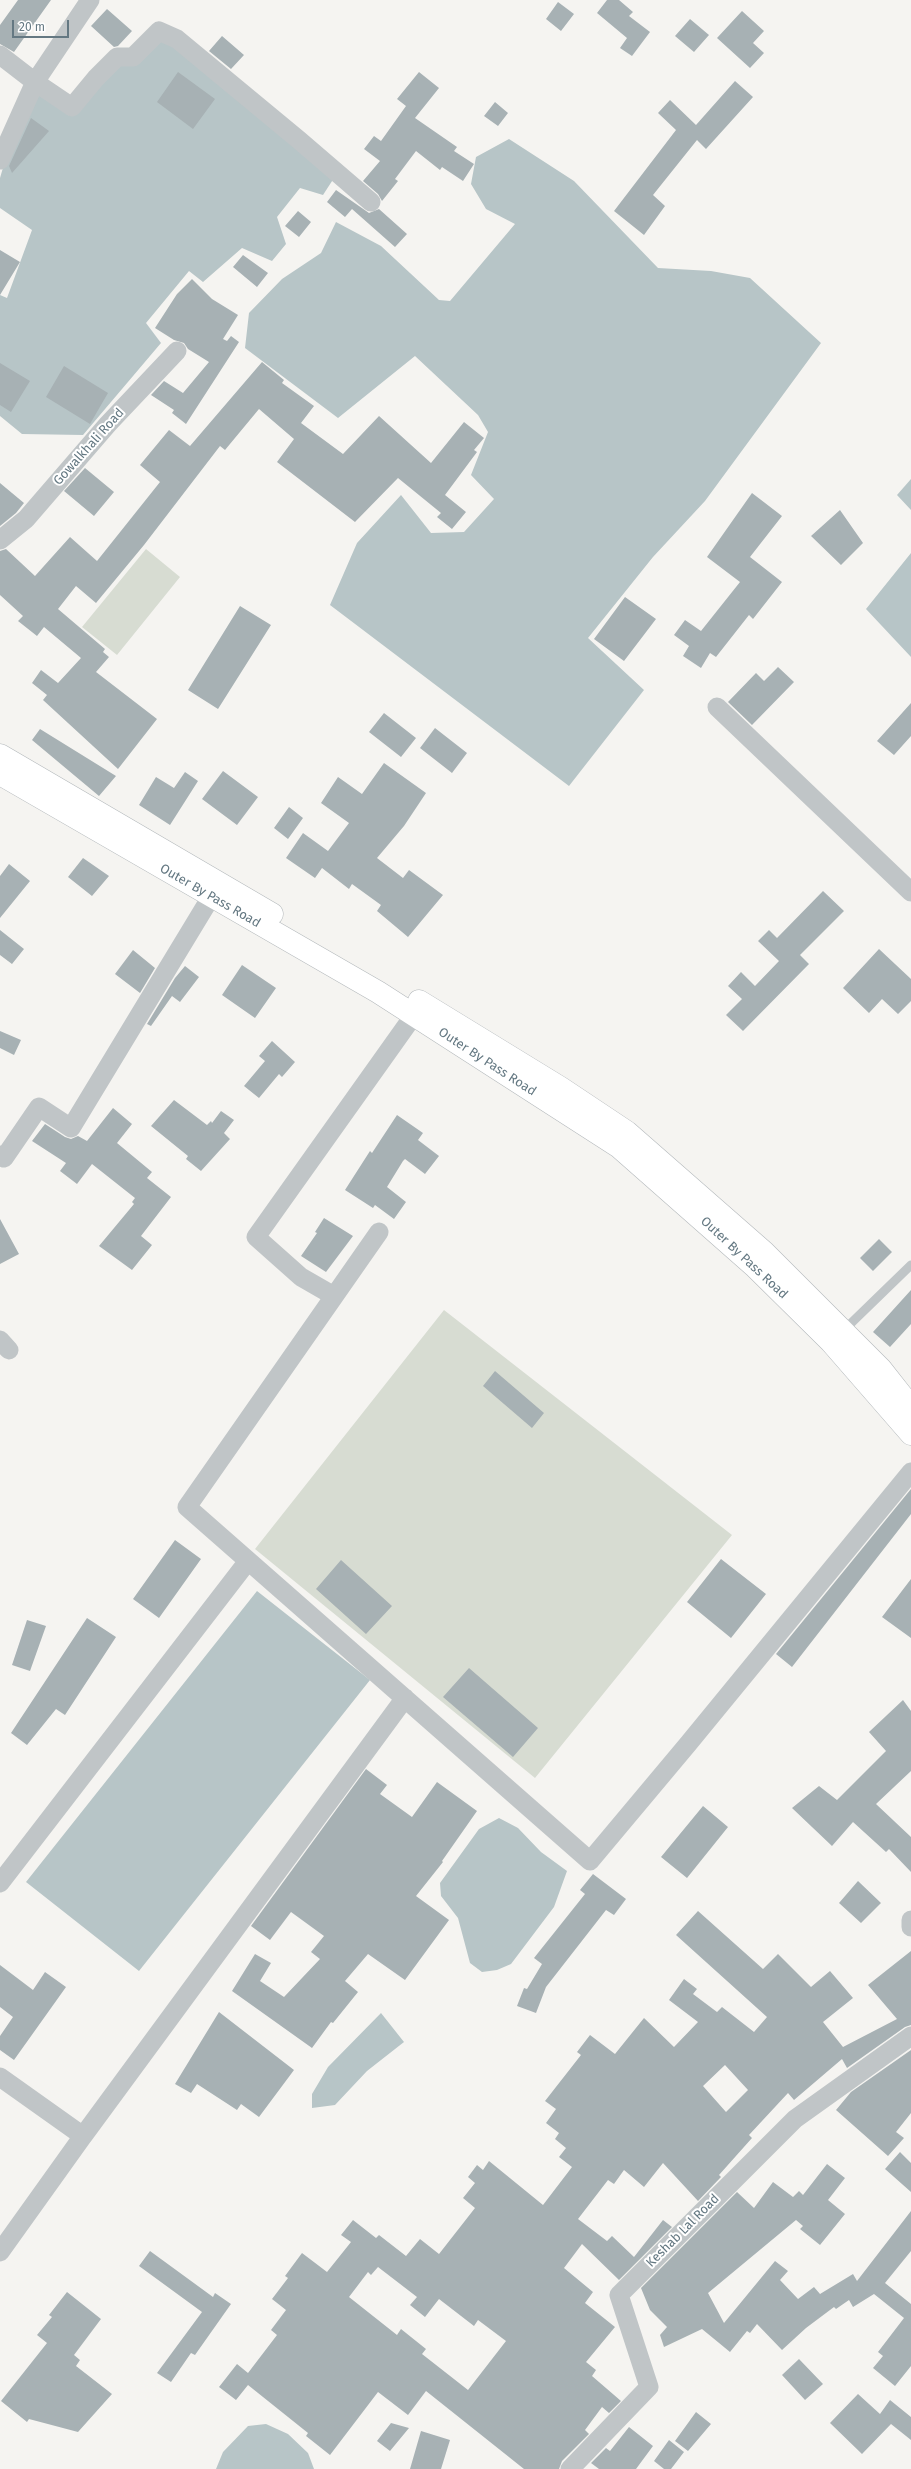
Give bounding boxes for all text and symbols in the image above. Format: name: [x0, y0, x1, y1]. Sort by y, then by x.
scale bar: [14, 12, 71, 38]
text: 20 m: [19, 20, 45, 34]
street label: Gowalkhali Road: [50, 405, 128, 489]
street label: Outer By Pass Road: [157, 861, 263, 931]
street label: Outer By Pass Road: [435, 1025, 539, 1099]
street label: Outer By Pass Road: [697, 1214, 791, 1302]
street label: Keshab Lal Road: [643, 2191, 723, 2271]

